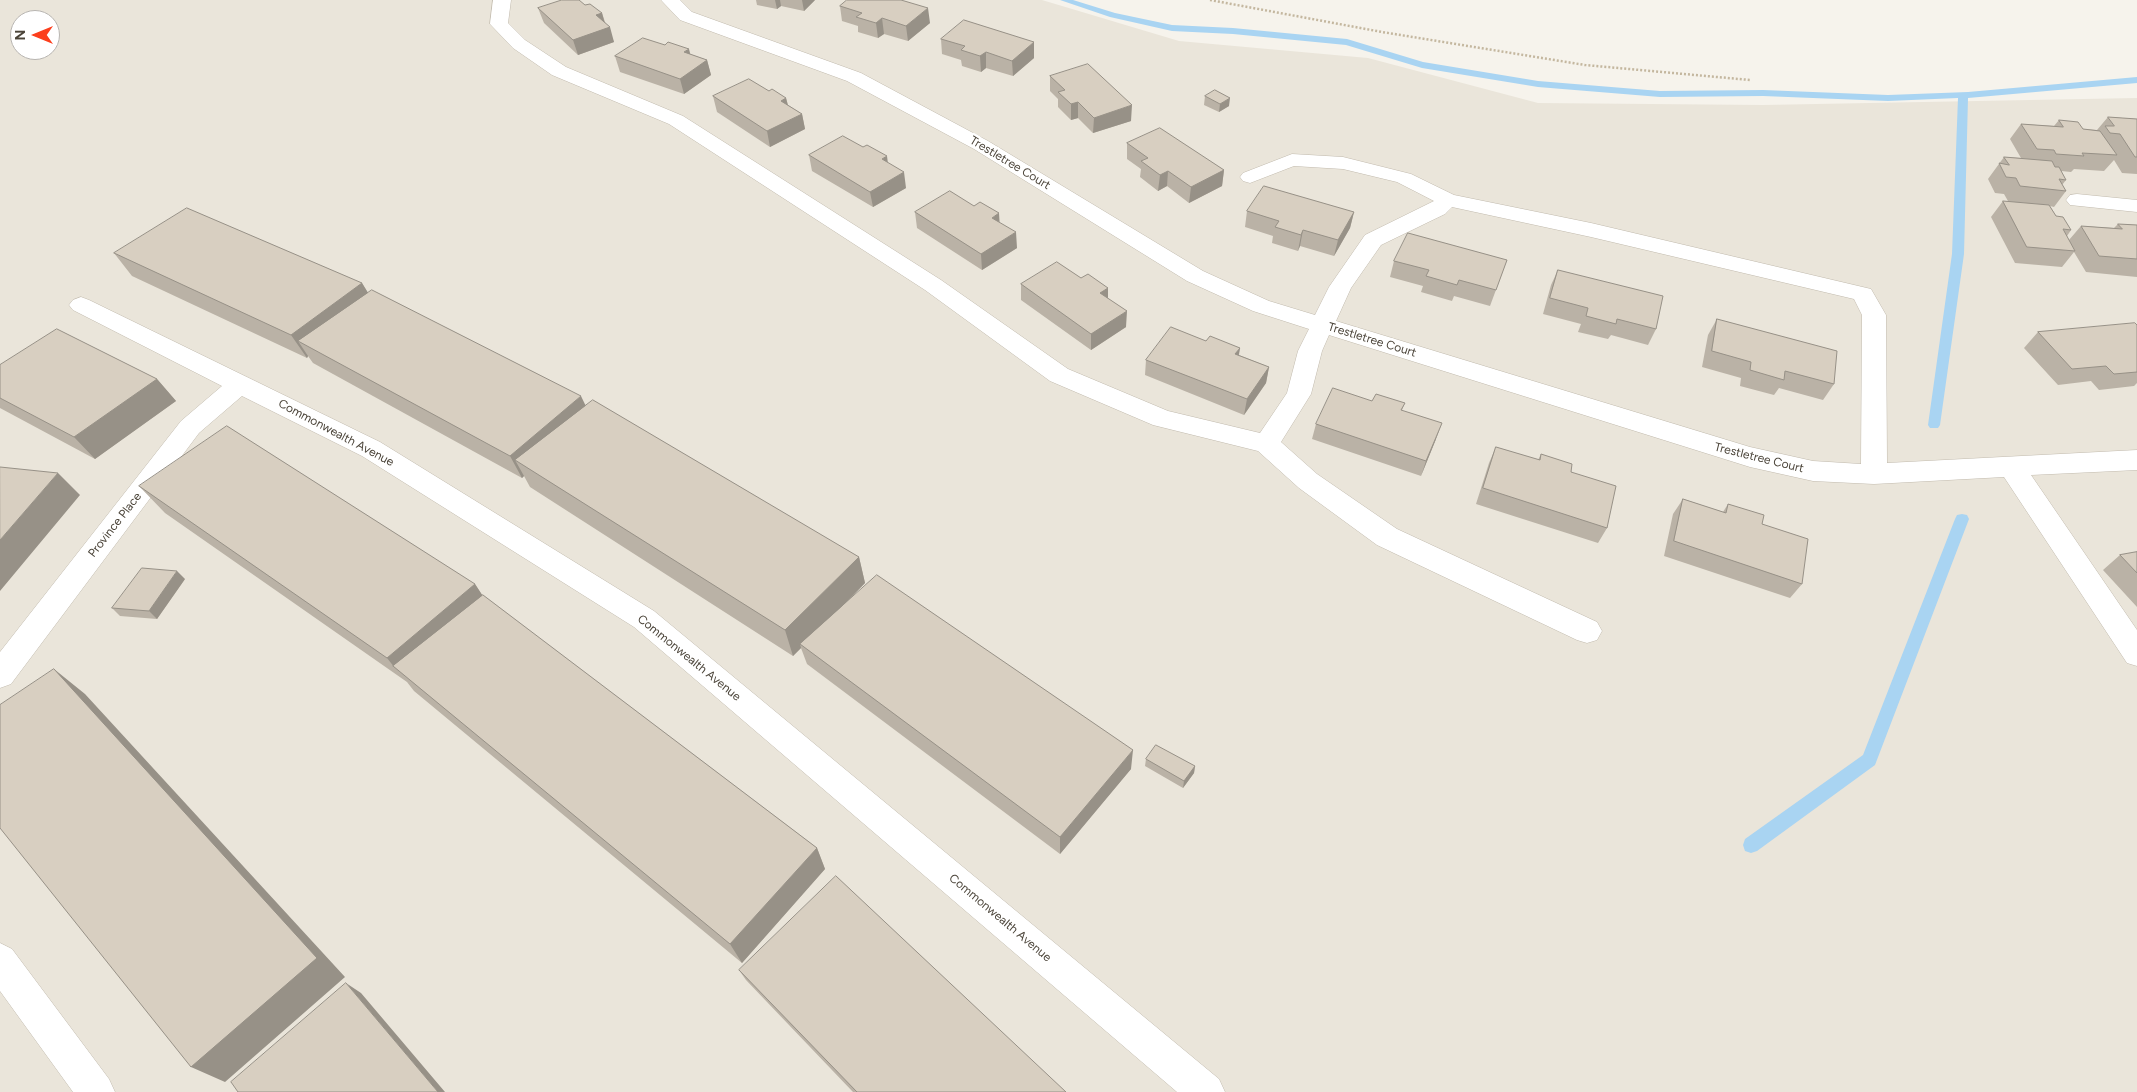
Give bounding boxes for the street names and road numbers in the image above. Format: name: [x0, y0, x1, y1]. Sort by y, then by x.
street label: Trestletree Court: [967, 133, 1053, 193]
street label: Trestletree Court: [1326, 320, 1418, 360]
street label: Commonwealth Avenue: [276, 396, 396, 470]
street label: Trestletree Court: [1713, 440, 1805, 476]
street label: Province Place: [85, 490, 145, 560]
street label: Commonwealth Avenue: [634, 612, 744, 704]
street label: Commonwealth Avenue: [946, 871, 1054, 965]

